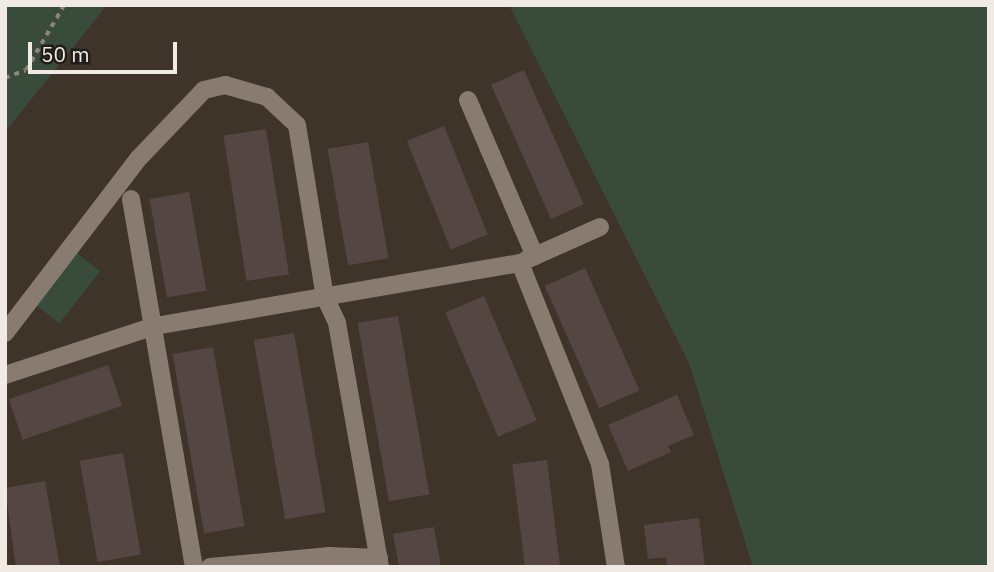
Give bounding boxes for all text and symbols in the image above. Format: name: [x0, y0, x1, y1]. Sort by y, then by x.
scale bar: [32, 28, 180, 72]
text: 50 m: [41, 40, 90, 68]

